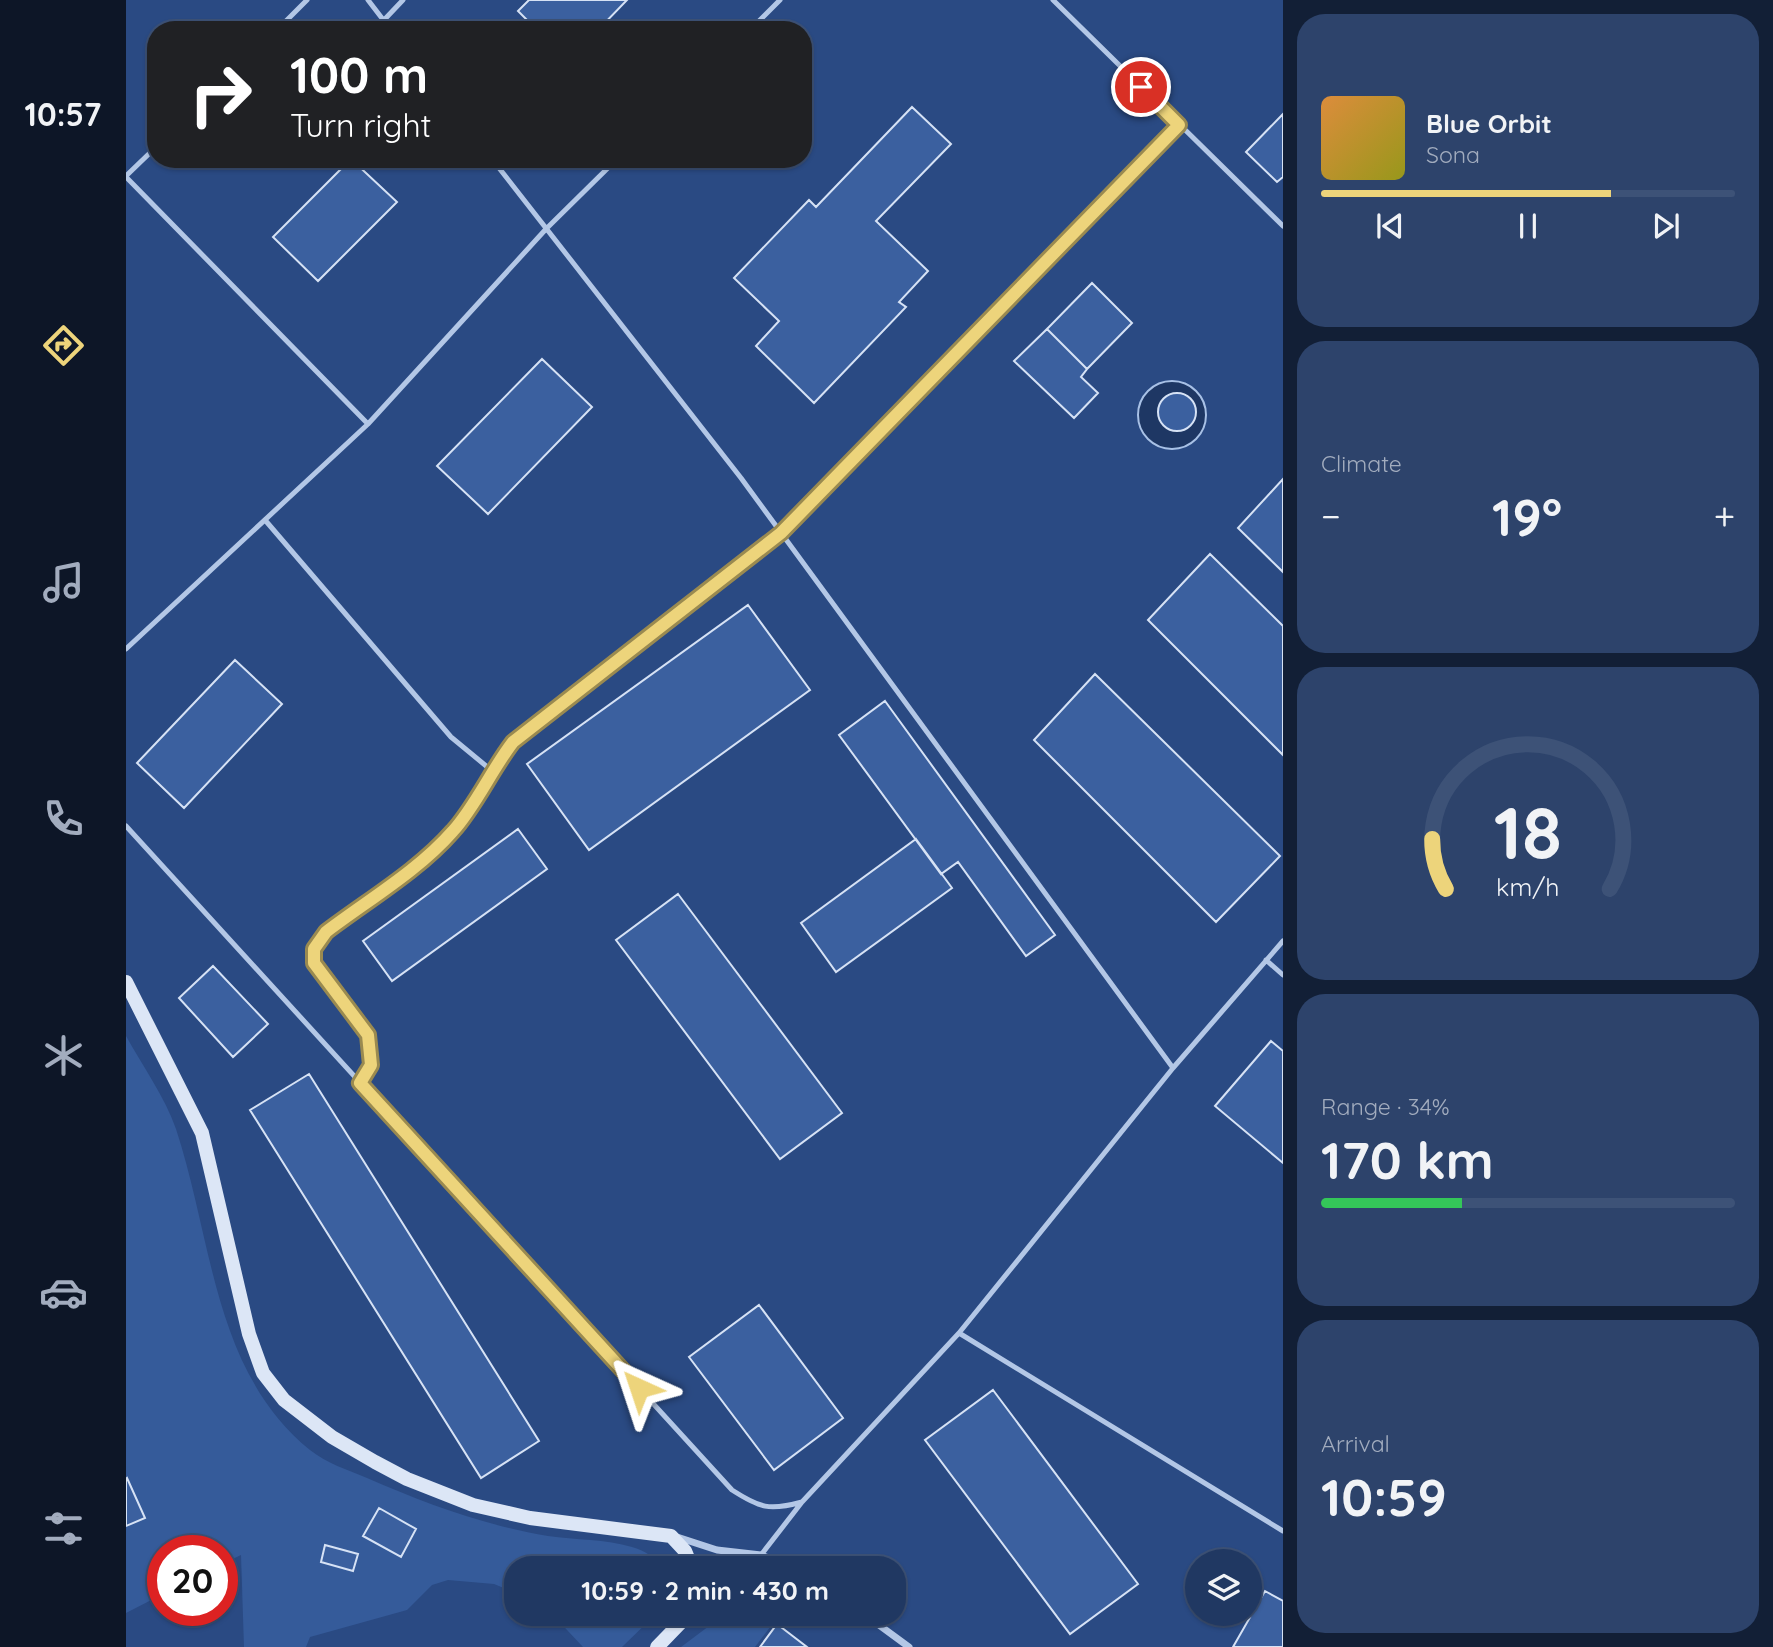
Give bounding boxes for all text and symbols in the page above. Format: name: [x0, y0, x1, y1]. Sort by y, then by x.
text: 100 m: [290, 44, 428, 105]
icon: right: [175, 49, 266, 140]
pin: [1111, 57, 1171, 117]
icon: arrive: [1122, 68, 1160, 106]
text: 10:57: [25, 94, 101, 134]
text: Turn right: [290, 105, 431, 145]
text: Blue Orbit: [1426, 107, 1552, 140]
text: Sona: [1426, 140, 1480, 169]
icon: previous: [1371, 207, 1409, 245]
icon: pause: [1509, 207, 1547, 245]
icon: next: [1647, 207, 1685, 245]
icon: directions: [39, 321, 88, 370]
text: Climate: [1321, 449, 1402, 478]
text: 19°: [1492, 484, 1562, 549]
text: −: [1321, 492, 1341, 540]
text: +: [1714, 492, 1735, 540]
icon: music: [39, 558, 88, 607]
text: 18: [1494, 787, 1562, 878]
icon: phone: [39, 794, 88, 843]
text: km/h: [1496, 871, 1560, 902]
icon: climate: [39, 1031, 88, 1080]
text: Range · 34%: [1321, 1092, 1450, 1121]
text: 170 km: [1321, 1127, 1494, 1192]
icon: car: [39, 1268, 88, 1317]
position arrow: [602, 1351, 676, 1425]
text: Arrival: [1321, 1429, 1390, 1458]
text: 10:59: [1321, 1464, 1447, 1529]
icon: filters: [39, 1504, 88, 1553]
speed limit sign: 20: [147, 1535, 238, 1626]
map controls: [1185, 1549, 1262, 1626]
button: layers: [1185, 1549, 1262, 1626]
text: 10:59 · 2 min · 430 m: [581, 1574, 829, 1607]

